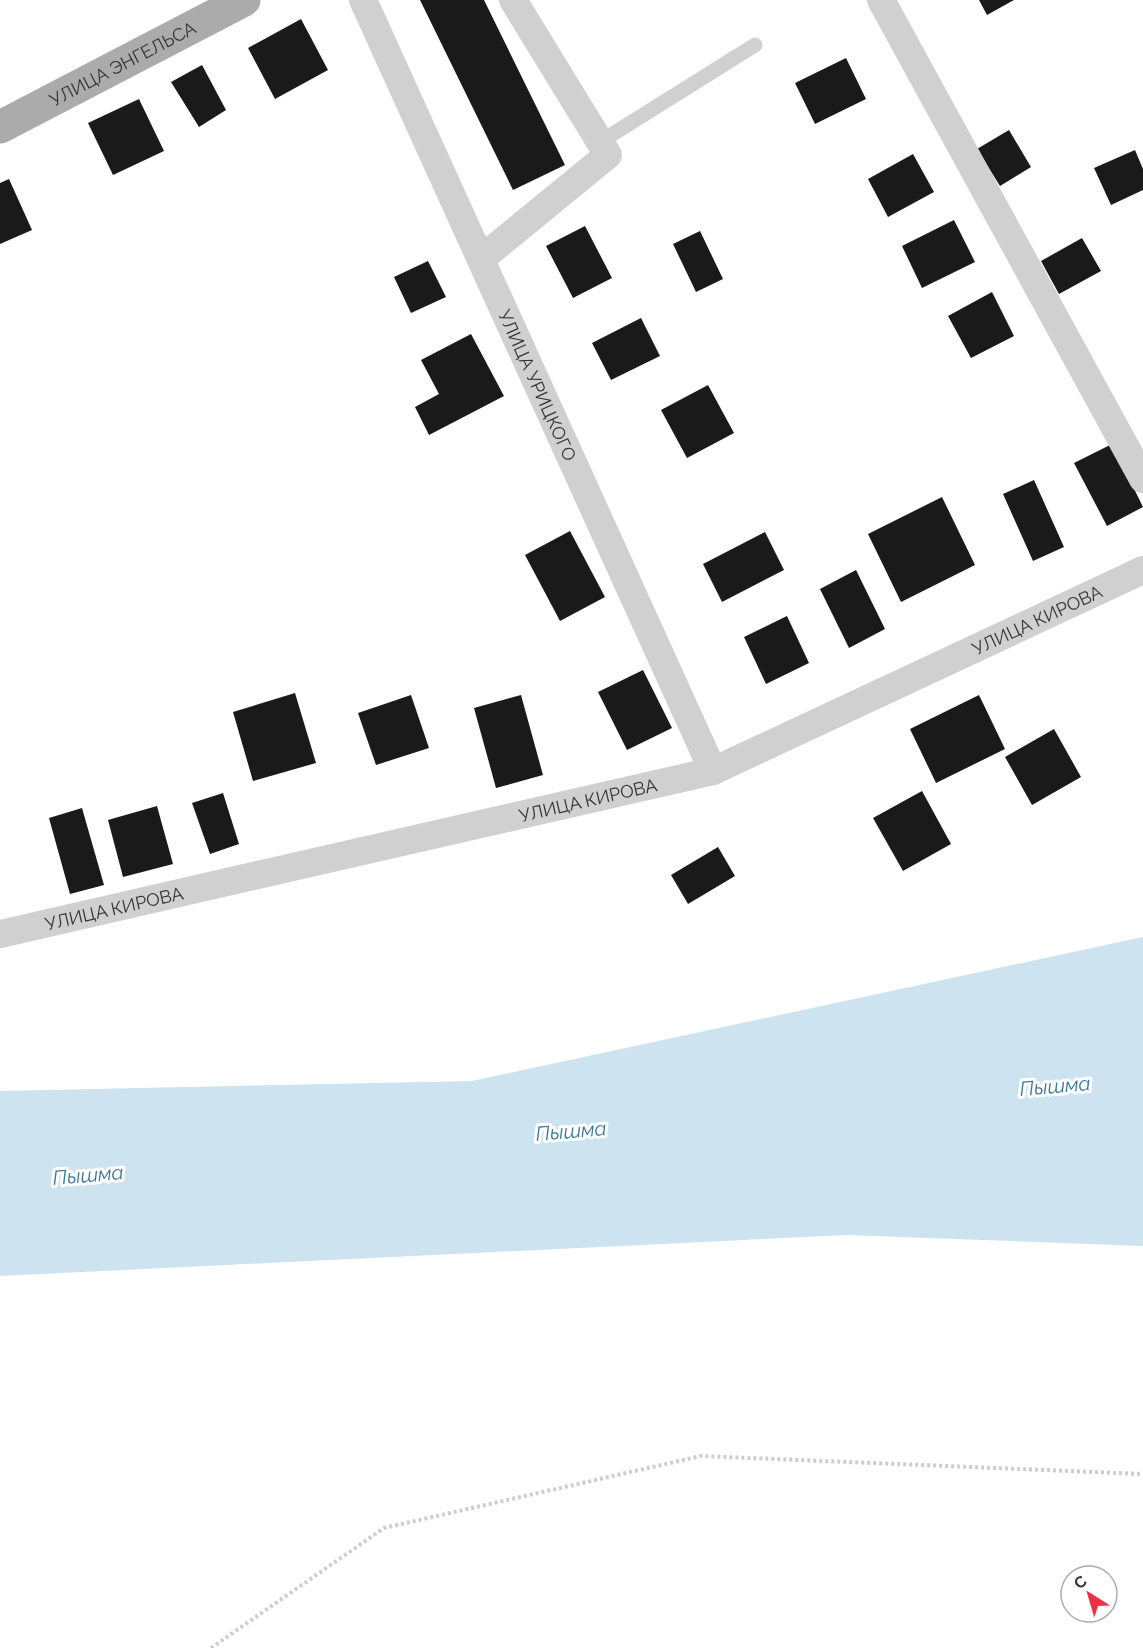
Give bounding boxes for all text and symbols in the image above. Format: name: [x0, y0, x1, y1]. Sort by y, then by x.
street label: УЛИЦА ЭНГЕЛЬСА: [46, 17, 199, 110]
street label: УЛИЦА УРИЦКОГО: [494, 306, 581, 464]
street label: УЛИЦА КИРОВА: [969, 580, 1105, 659]
street label: УЛИЦА КИРОВА: [517, 774, 659, 826]
street label: УЛИЦА КИРОВА: [43, 882, 185, 934]
water label: Пышма: [1019, 1071, 1091, 1101]
water label: Пышма: [535, 1116, 607, 1146]
water label: Пышма: [52, 1160, 124, 1190]
north arrow: [1059, 1564, 1119, 1624]
text: С: [1070, 1572, 1090, 1593]

